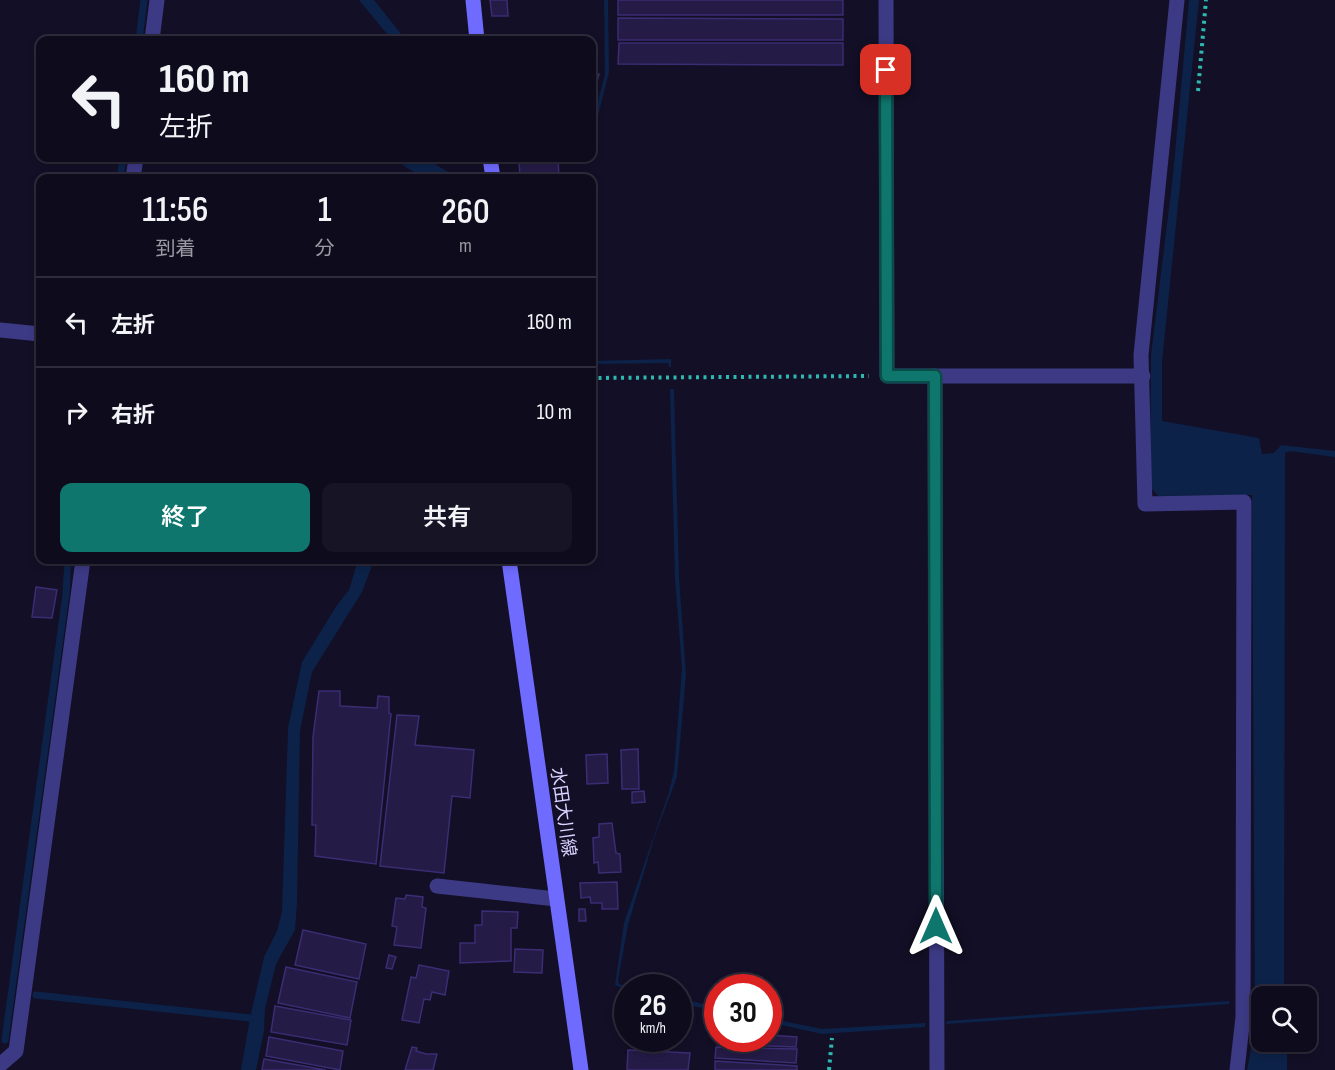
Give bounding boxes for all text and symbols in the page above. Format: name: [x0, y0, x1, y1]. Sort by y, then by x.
pin: [860, 44, 911, 95]
icon: arrive: [869, 53, 902, 86]
text: 160 m: [159, 54, 250, 105]
icon: left: [60, 60, 138, 138]
text: 左折: [159, 112, 213, 144]
text: 11:56: [142, 189, 208, 232]
text: 1: [318, 189, 332, 232]
text: 260: [441, 191, 490, 234]
text: m: [459, 234, 472, 258]
text: 到着: [155, 237, 195, 261]
text: 分: [315, 237, 335, 261]
icon: left: [60, 306, 93, 339]
text: 160 m: [527, 309, 572, 336]
text: 左折: [111, 312, 155, 339]
icon: right: [60, 396, 93, 429]
text: 10 m: [537, 399, 572, 426]
text: 右折: [111, 402, 155, 429]
button: 終了: [60, 483, 310, 552]
button: 共有: [322, 483, 572, 552]
street label: 水田大川線: [546, 766, 580, 858]
position arrow: [904, 894, 968, 958]
speed limit sign: 30: [704, 974, 782, 1052]
map controls: [1251, 986, 1317, 1052]
button: search: [1251, 986, 1317, 1052]
text: 26: [639, 988, 667, 1024]
text: km/h: [640, 1019, 666, 1038]

